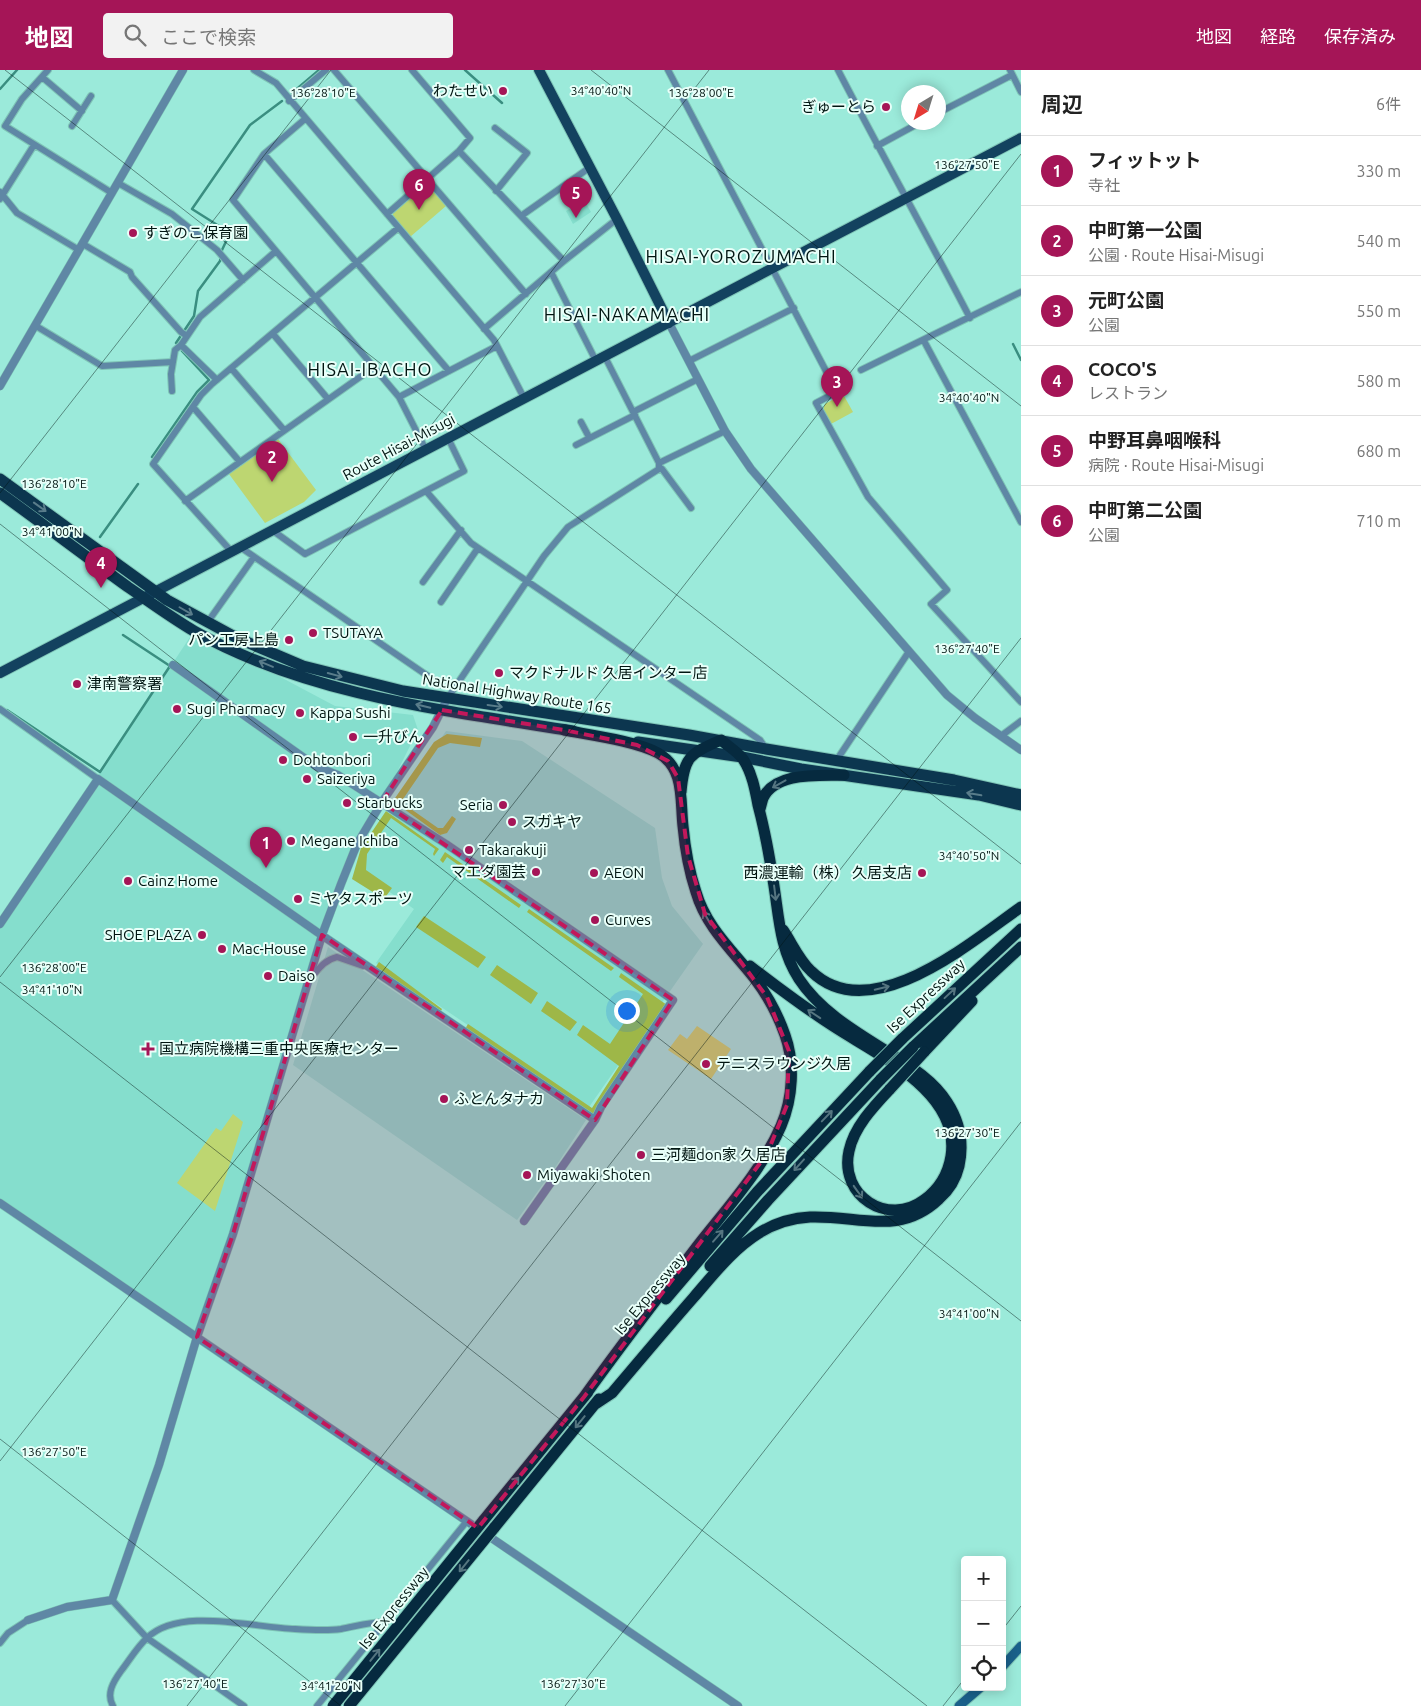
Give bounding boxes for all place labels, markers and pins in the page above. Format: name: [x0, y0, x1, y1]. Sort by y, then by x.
place label: わたせい: [433, 82, 493, 99]
marker: わたせい: [497, 85, 509, 97]
place label: ぎゅーとら: [801, 98, 876, 115]
marker: ぎゅーとら: [880, 101, 892, 113]
pin: 6: [403, 169, 435, 210]
pin: 5: [560, 177, 592, 218]
place label: すぎのこ保育園: [143, 224, 248, 241]
marker: すぎのこ保育園: [127, 227, 139, 239]
pin: 3: [821, 366, 853, 407]
pin: 2: [256, 441, 288, 482]
pin: 4: [85, 547, 117, 588]
place label: TSUTAYA: [323, 624, 383, 641]
marker: TSUTAYA: [307, 627, 319, 639]
place label: パン工房上島: [188, 631, 279, 648]
marker: パン工房上島: [283, 634, 295, 646]
place label: マクドナルド 久居インター店: [509, 664, 707, 681]
marker: マクドナルド 久居インター店: [493, 667, 505, 679]
place label: 津南警察署: [87, 675, 162, 692]
marker: 津南警察署: [71, 678, 83, 690]
place label: Sugi Pharmacy: [187, 700, 285, 717]
marker: Sugi Pharmacy: [171, 703, 183, 715]
place label: Kappa Sushi: [310, 704, 391, 721]
marker: Kappa Sushi: [294, 707, 306, 719]
place label: 一升びん: [363, 728, 423, 745]
marker: 一升びん: [347, 731, 359, 743]
place label: Dohtonbori: [293, 751, 371, 768]
marker: Dohtonbori: [277, 754, 289, 766]
place label: Saizeriya: [317, 770, 376, 787]
marker: Saizeriya: [301, 773, 313, 785]
place label: Starbucks: [357, 794, 423, 811]
place label: Seria: [460, 796, 493, 813]
marker: Starbucks: [341, 797, 353, 809]
marker: Seria: [497, 799, 509, 811]
place label: スガキヤ: [522, 813, 582, 830]
marker: スガキヤ: [506, 816, 518, 828]
pin: 1: [250, 827, 282, 868]
place label: Megane Ichiba: [301, 832, 398, 849]
marker: Megane Ichiba: [285, 835, 297, 847]
place label: Takarakuji: [479, 841, 547, 858]
marker: Takarakuji: [463, 844, 475, 856]
place label: マエダ園芸: [451, 863, 526, 880]
place label: AEON: [604, 864, 644, 881]
place label: 西濃運輸（株） 久居支店: [744, 864, 912, 881]
marker: マエダ園芸: [530, 866, 542, 878]
marker: AEON: [588, 867, 600, 879]
marker: 西濃運輸（株） 久居支店: [916, 867, 928, 879]
place label: Cainz Home: [138, 872, 218, 889]
marker: Cainz Home: [122, 875, 134, 887]
place label: ミヤタスポーツ: [308, 890, 413, 907]
marker: ミヤタスポーツ: [292, 893, 304, 905]
place label: Curves: [605, 911, 651, 928]
marker: Curves: [589, 914, 601, 926]
place label: SHOE PLAZA: [105, 926, 192, 943]
marker: SHOE PLAZA: [196, 929, 208, 941]
place label: Mac-House: [232, 940, 306, 957]
marker: Mac-House: [216, 943, 228, 955]
place label: Daiso: [278, 967, 315, 984]
marker: Daiso: [262, 970, 274, 982]
place label: 国立病院機構三重中央医療センター: [159, 1040, 399, 1057]
marker: 国立病院機構三重中央医療センター: [141, 1042, 155, 1056]
place label: テニスラウンジ久居: [716, 1055, 851, 1072]
marker: テニスラウンジ久居: [700, 1058, 712, 1070]
place label: ふとんタナカ: [454, 1090, 544, 1107]
marker: ふとんタナカ: [438, 1093, 450, 1105]
place label: 三河麺don家 久居店: [651, 1146, 786, 1163]
marker: 三河麺don家 久居店: [635, 1149, 647, 1161]
place label: Miyawaki Shoten: [537, 1166, 650, 1183]
marker: Miyawaki Shoten: [521, 1169, 533, 1181]

